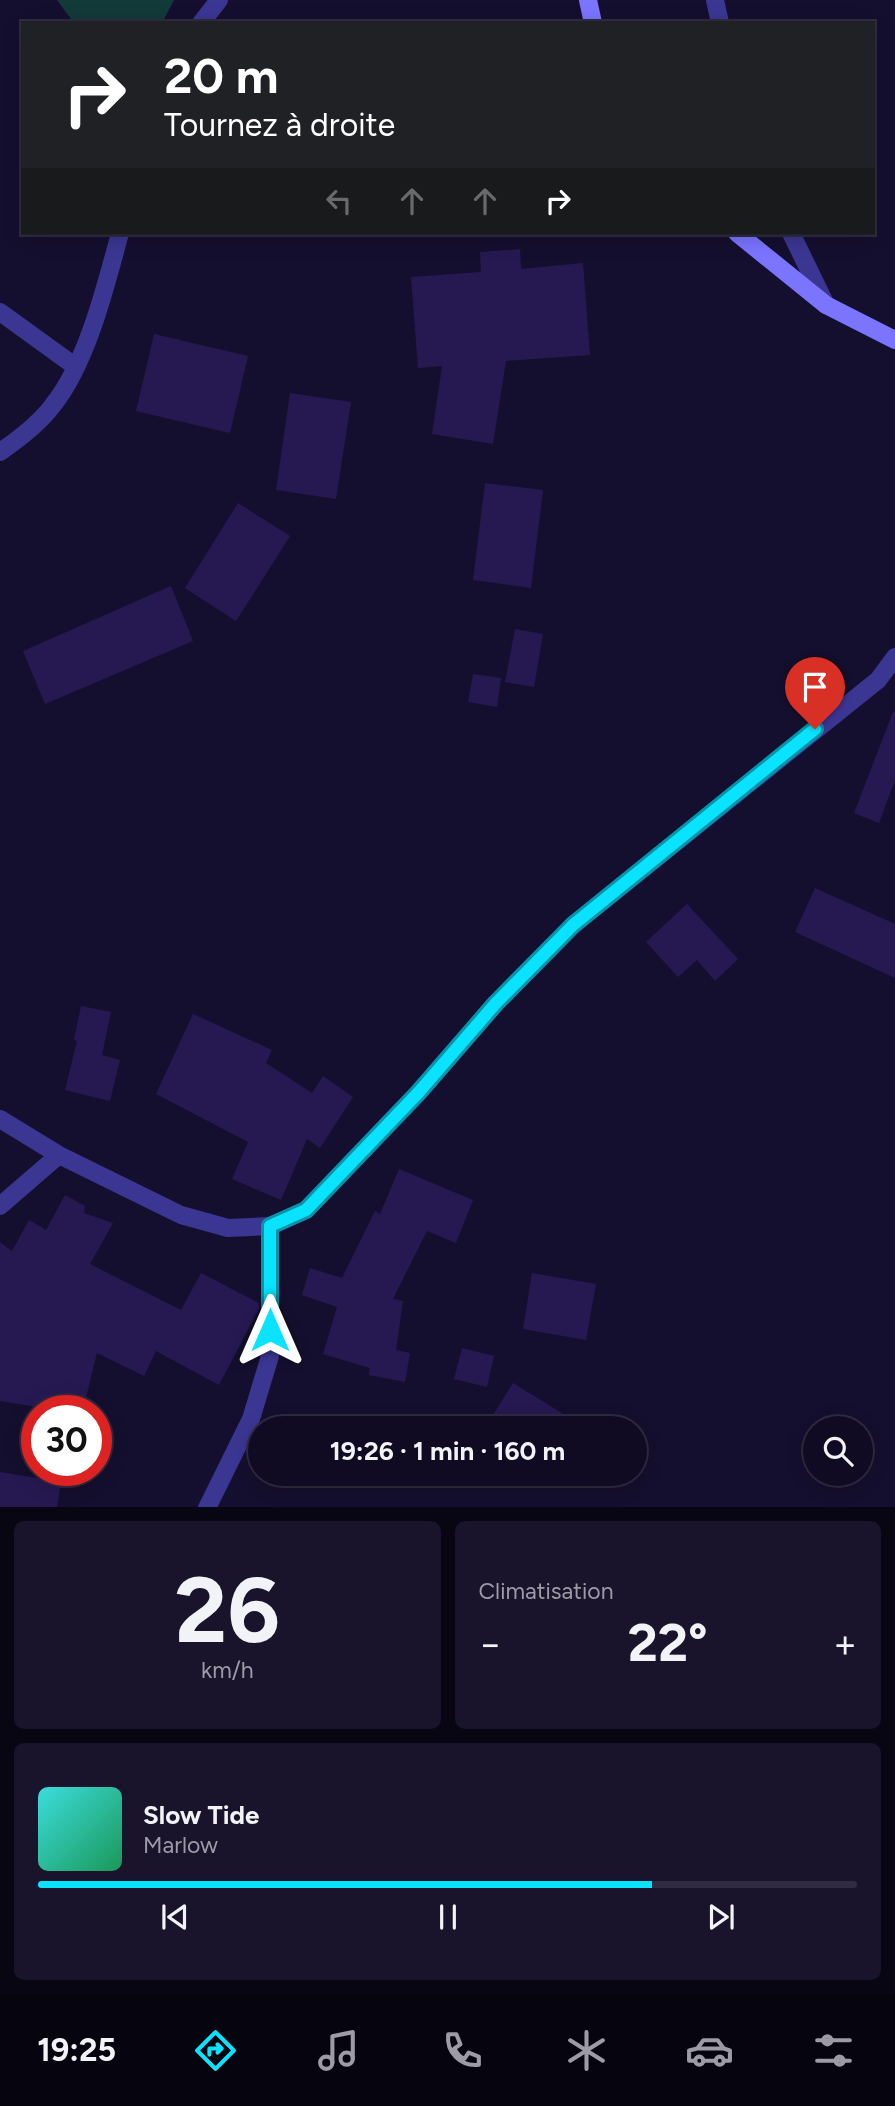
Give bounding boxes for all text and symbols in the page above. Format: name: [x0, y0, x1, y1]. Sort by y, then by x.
text: 20 m: [164, 46, 279, 105]
icon: right: [49, 49, 140, 140]
text: Tournez à droite: [164, 106, 395, 144]
icon: left: [320, 182, 358, 220]
icon: ahead: [393, 182, 431, 220]
icon: ahead: [466, 182, 504, 220]
icon: right: [539, 182, 577, 220]
pin: [785, 657, 845, 729]
icon: arrive: [796, 668, 834, 706]
position arrow: [233, 1293, 307, 1367]
speed limit sign: 30: [21, 1395, 112, 1486]
map controls: [803, 1416, 873, 1486]
button: search: [803, 1416, 873, 1486]
text: 19:26 · 1 min · 160 m: [330, 1435, 565, 1467]
text: 26: [175, 1556, 280, 1665]
text: Climatisation: [479, 1577, 613, 1605]
text: 22°: [628, 1612, 708, 1674]
text: −: [479, 1621, 502, 1667]
text: +: [833, 1621, 857, 1667]
text: km/h: [201, 1656, 254, 1684]
text: Slow Tide: [143, 1799, 259, 1831]
text: Marlow: [143, 1831, 218, 1859]
icon: previous: [156, 1898, 194, 1936]
icon: pause: [429, 1898, 467, 1936]
icon: next: [702, 1898, 740, 1936]
icon: directions: [191, 2026, 240, 2075]
icon: music: [314, 2026, 363, 2075]
icon: phone: [438, 2026, 487, 2075]
icon: climate: [562, 2026, 611, 2075]
icon: car: [685, 2026, 734, 2075]
icon: filters: [809, 2026, 858, 2075]
text: 19:25: [37, 2031, 116, 2069]

